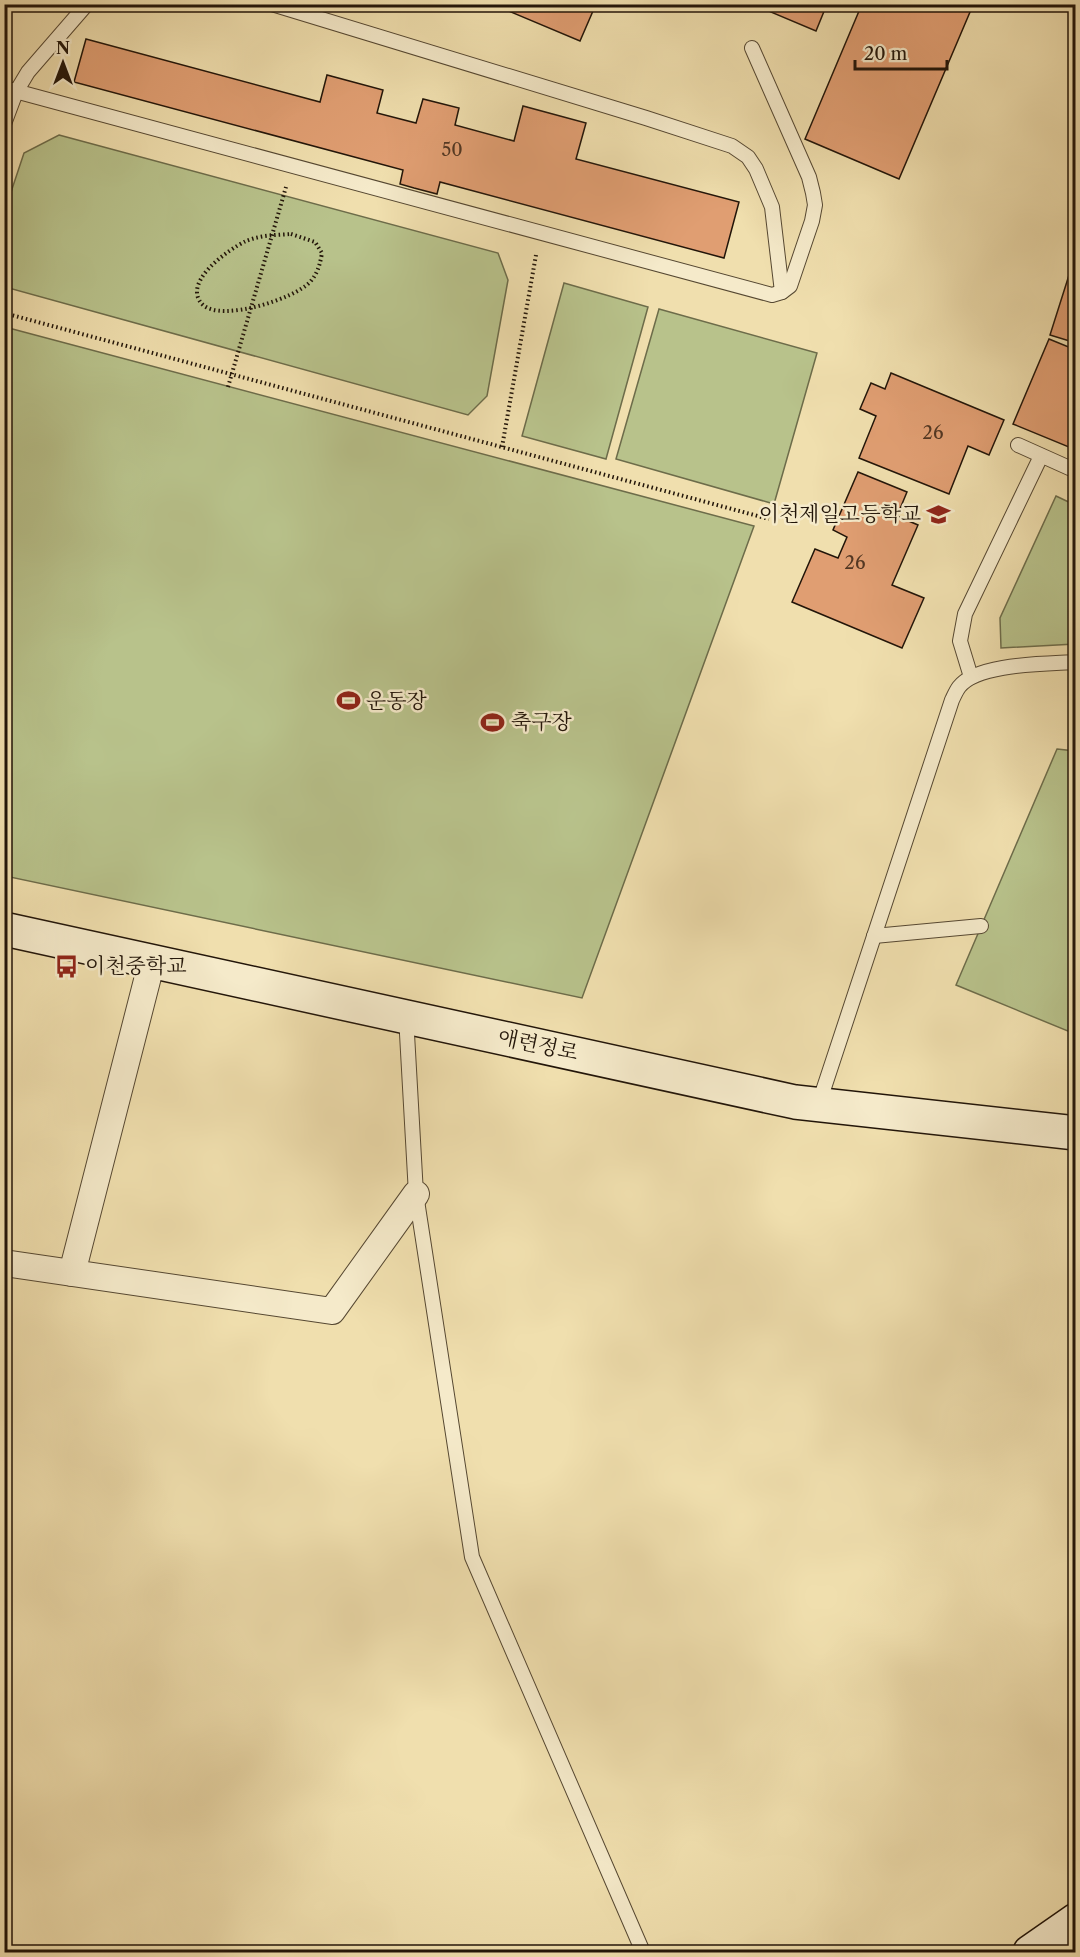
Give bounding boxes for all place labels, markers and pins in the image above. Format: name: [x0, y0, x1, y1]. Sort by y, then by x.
place label: 이천제일고등학교: [759, 501, 921, 526]
school or university icon: 이천제일고등학교: [926, 501, 952, 527]
sports icon: 운동장: [335, 688, 361, 714]
place label: 운동장: [366, 688, 428, 713]
sports icon: 축구장: [480, 709, 506, 735]
place label: 축구장: [511, 709, 573, 734]
bus stop icon: 이천중학교: [54, 953, 80, 979]
place label: 이천중학교: [85, 953, 186, 978]

